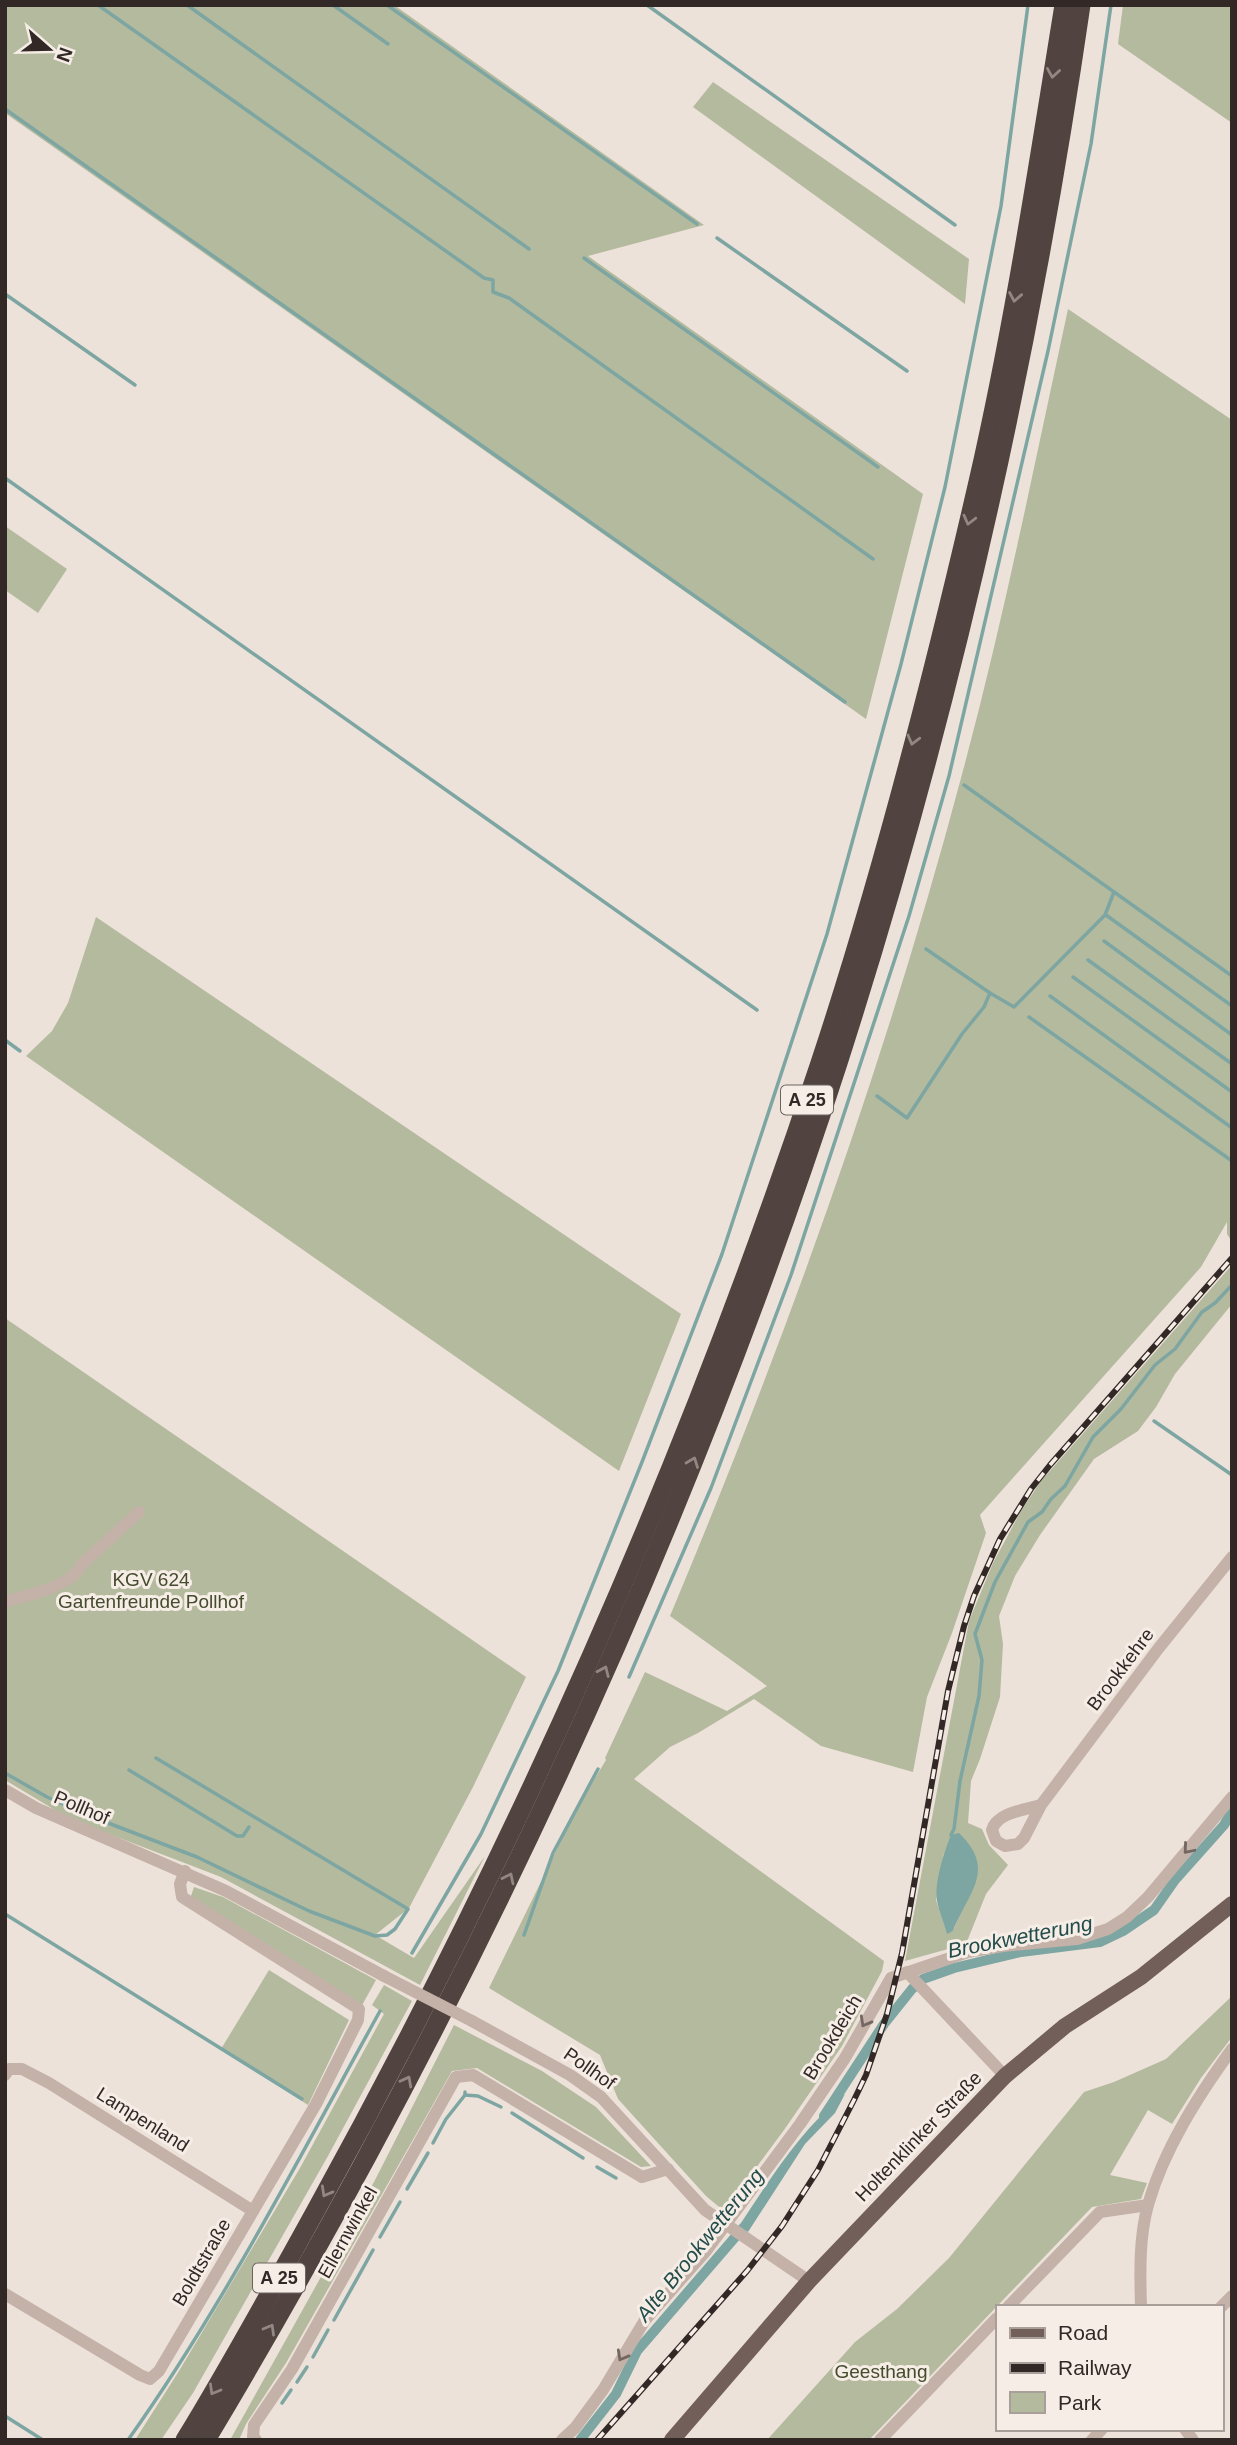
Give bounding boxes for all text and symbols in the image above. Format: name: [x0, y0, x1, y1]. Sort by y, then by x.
north arrow: [14, 14, 84, 84]
text: N: [52, 45, 77, 65]
one-way arrow: [1046, 67, 1061, 79]
one-way arrow: [1008, 291, 1023, 303]
one-way arrow: [962, 514, 977, 526]
one-way arrow: [907, 734, 921, 746]
road number: A 25: [781, 1086, 833, 1114]
one-way arrow: [685, 1456, 699, 1468]
park label: KGV 624 Gartenfreunde Pollhof: [58, 1569, 245, 1612]
street label: Brookkehre: [1083, 1624, 1158, 1714]
one-way arrow: [596, 1666, 610, 1678]
street label: Pollhof: [51, 1786, 113, 1829]
one-way arrow: [1184, 1841, 1196, 1854]
one-way arrow: [501, 1873, 515, 1885]
water label: Brookwetterung: [946, 1911, 1095, 1962]
street label: Brookdeich: [799, 1991, 866, 2083]
one-way arrow: [860, 2014, 873, 2027]
street label: Pollhof: [560, 2043, 620, 2094]
street label: Holtenklinker Straße: [851, 2067, 986, 2206]
one-way arrow: [398, 2076, 412, 2088]
street label: Lampenland: [93, 2083, 193, 2156]
water label: Alte Brookwetterung: [630, 2164, 768, 2327]
street label: Ellernwinkel: [314, 2183, 381, 2282]
one-way arrow: [321, 2184, 334, 2197]
street label: Boldtstraße: [168, 2215, 235, 2310]
road number: A 25: [253, 2264, 305, 2292]
legend: [996, 2305, 1223, 2431]
text: Road: [1058, 2321, 1108, 2344]
one-way arrow: [262, 2324, 275, 2337]
one-way arrow: [617, 2349, 630, 2361]
text: Railway: [1058, 2356, 1132, 2379]
park label: Geesthang: [835, 2361, 927, 2382]
one-way arrow: [209, 2383, 222, 2395]
text: Park: [1058, 2391, 1102, 2414]

